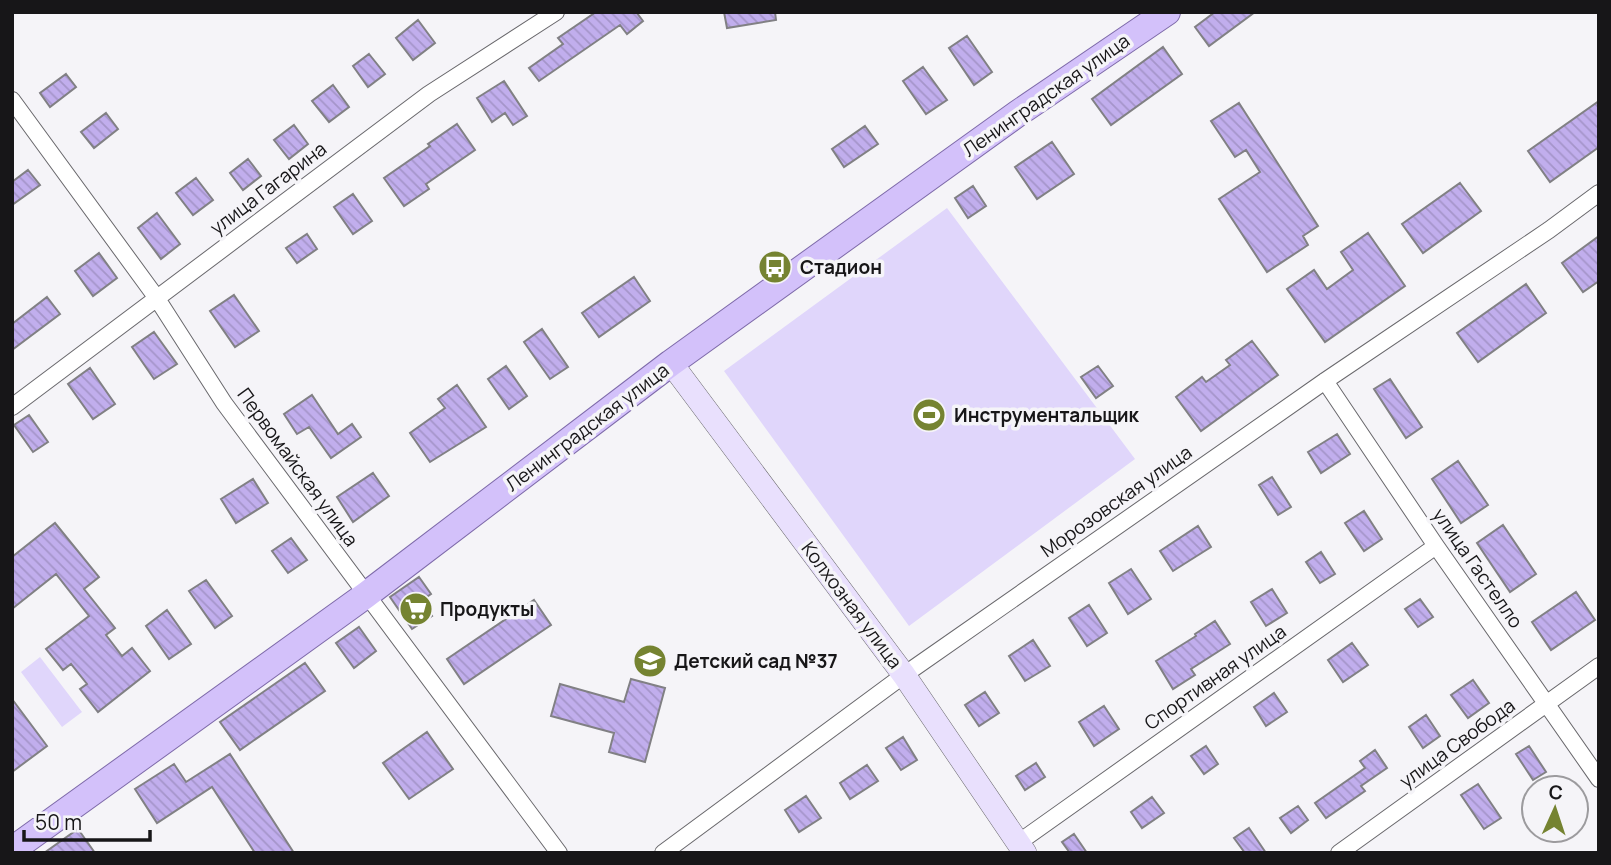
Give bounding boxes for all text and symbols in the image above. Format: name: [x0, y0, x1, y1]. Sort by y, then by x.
street label: Ленинградская улица: [957, 28, 1135, 162]
street label: улица Гагарина: [204, 136, 332, 240]
bus stop icon: Стадион: [756, 248, 794, 286]
place label: Стадион: [800, 254, 882, 280]
street label: Ленинградская улица: [500, 357, 674, 497]
street label: Первомайская улица: [232, 383, 364, 551]
sports icon: Инструментальщик: [910, 396, 948, 434]
place label: Инструментальщик: [954, 402, 1140, 428]
street label: Морозовская улица: [1035, 439, 1197, 563]
street label: улица Гастелло: [1427, 503, 1529, 633]
street label: Колхозная улица: [796, 536, 908, 674]
supermarket icon: Продукты: [397, 590, 435, 628]
place label: Продукты: [440, 596, 534, 622]
street label: Спортивная улица: [1139, 618, 1291, 736]
school or university icon: Детский сад №37: [631, 642, 669, 680]
place label: Детский сад №37: [674, 648, 838, 674]
street label: улица Свобода: [1394, 692, 1520, 794]
north arrow: [1520, 774, 1590, 844]
text: С: [1548, 779, 1564, 805]
scale bar: [24, 798, 150, 842]
text: 50 m: [35, 808, 82, 836]

